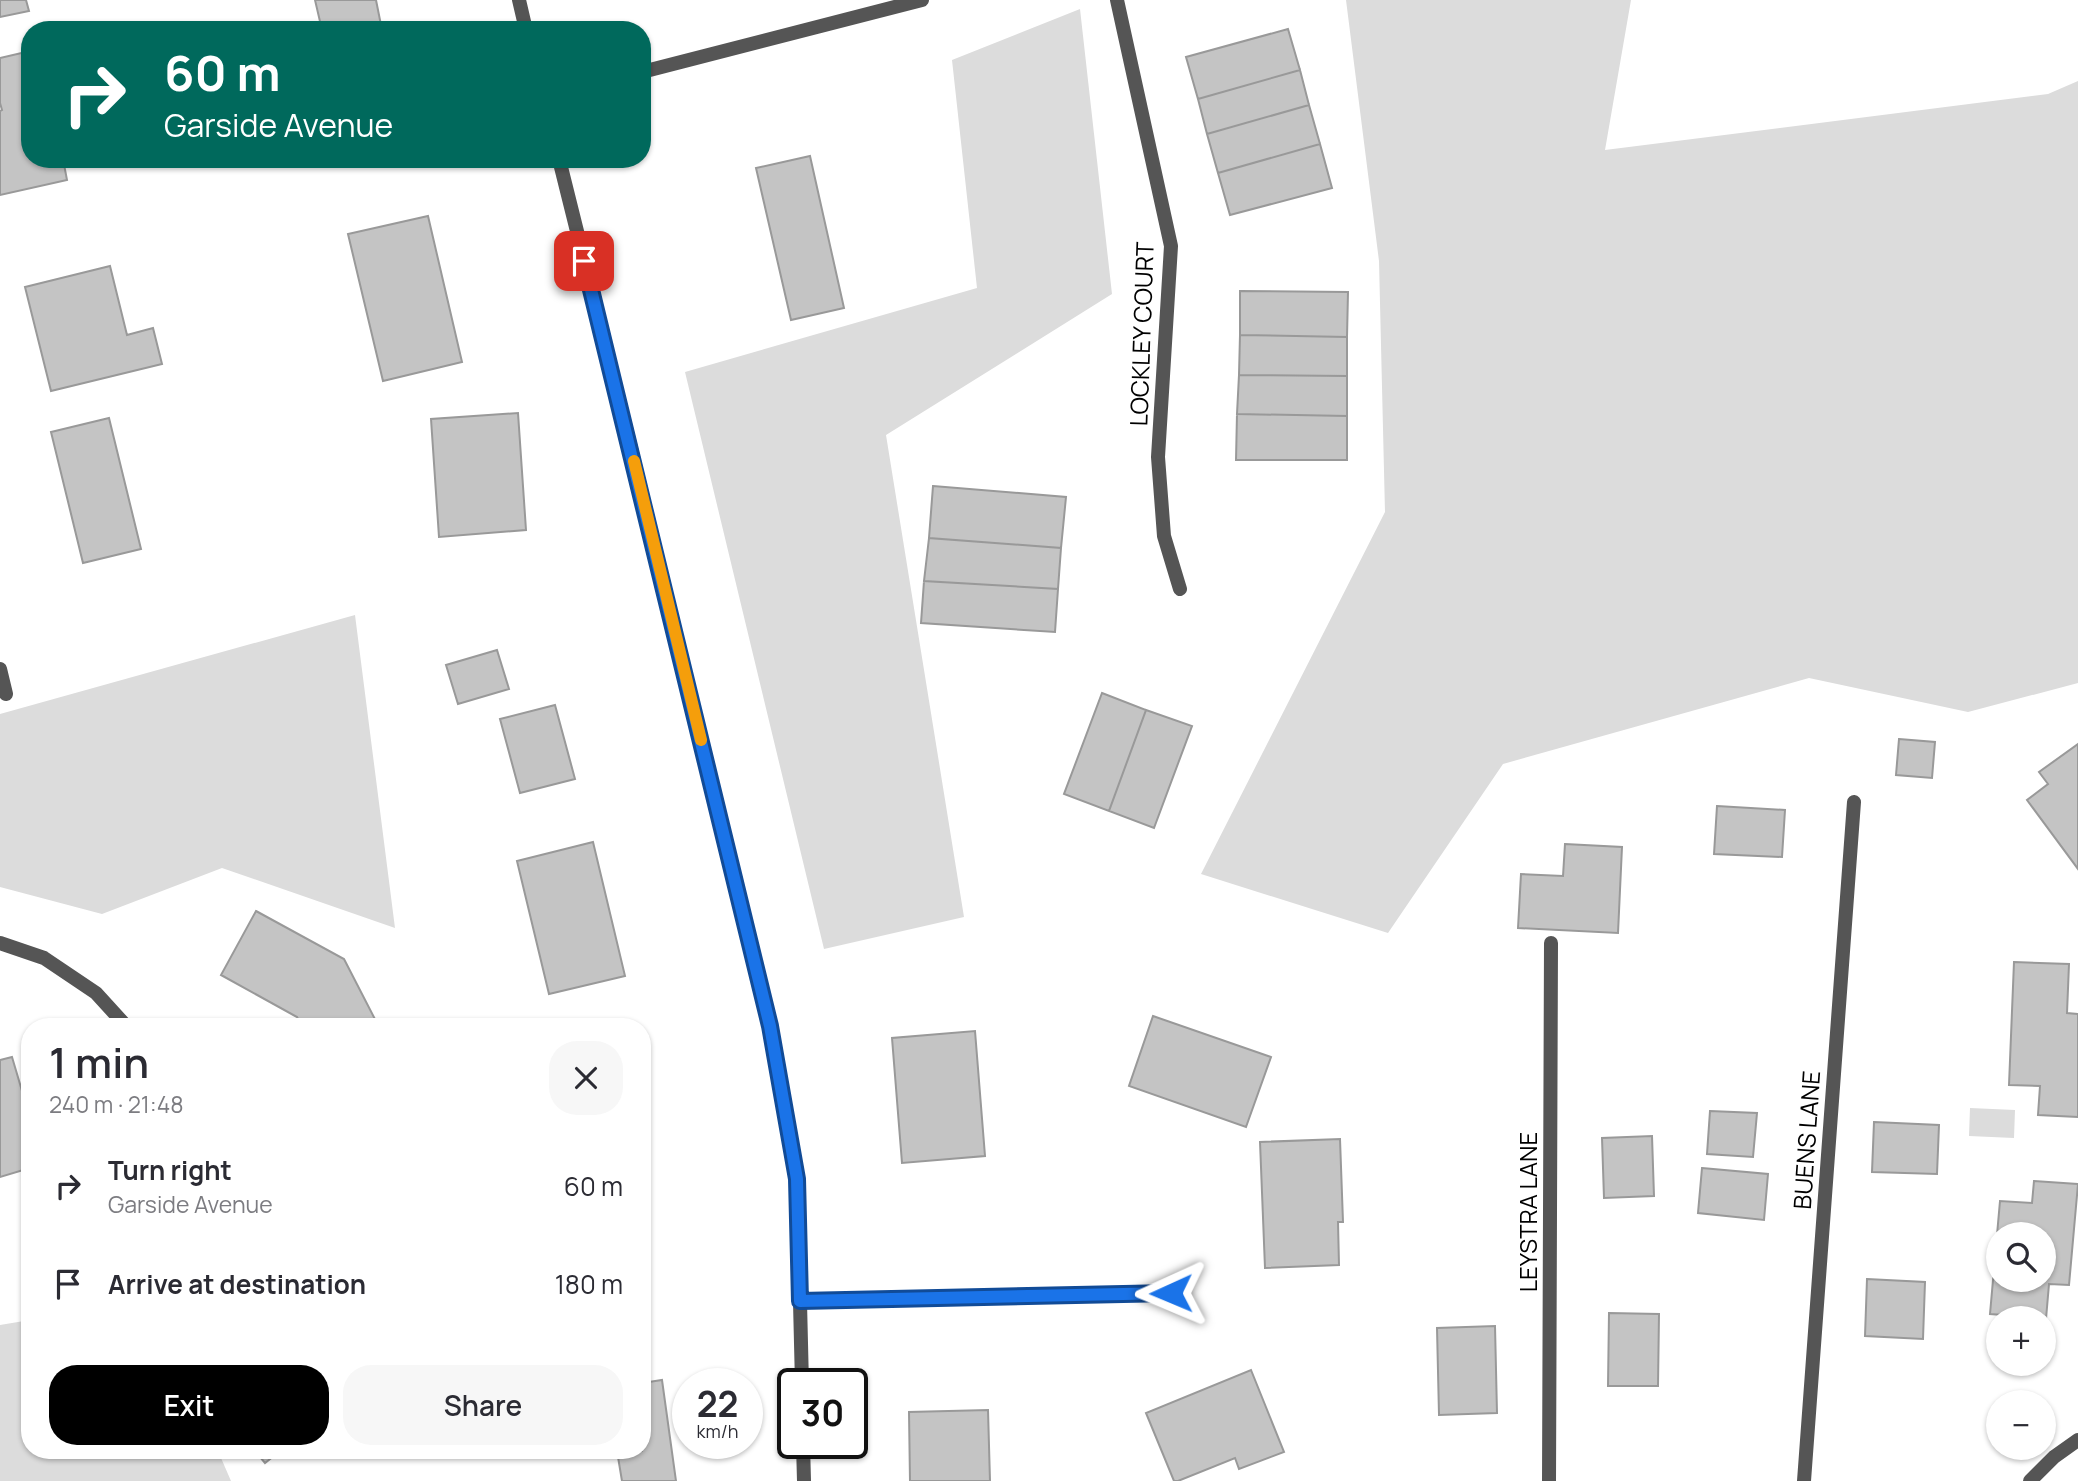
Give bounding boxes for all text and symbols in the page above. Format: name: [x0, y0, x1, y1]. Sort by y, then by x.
text: 60 m: [164, 39, 281, 106]
icon: right: [49, 49, 140, 140]
text: Garside Avenue: [164, 103, 393, 147]
pin: [554, 231, 614, 291]
street label: LOCKLEY COURT: [1121, 241, 1161, 427]
icon: arrive: [565, 242, 603, 280]
text: 1 min: [49, 1033, 149, 1091]
button: close: [549, 1041, 623, 1115]
street label: BUENS LANE: [1785, 1070, 1827, 1210]
text: 240 m · 21:48: [49, 1088, 184, 1120]
street label: LEYSTRA LANE: [1511, 1132, 1544, 1292]
text: Turn right: [108, 1152, 232, 1188]
icon: right: [49, 1167, 87, 1205]
text: 60 m: [564, 1168, 623, 1204]
text: Garside Avenue: [108, 1188, 273, 1220]
map controls: [1986, 1222, 2056, 1460]
button: search: [1986, 1222, 2056, 1292]
position arrow: [1134, 1256, 1208, 1330]
icon: arrive: [49, 1265, 87, 1303]
text: Arrive at destination: [108, 1266, 366, 1302]
text: 180 m: [555, 1266, 623, 1302]
button: +: [1986, 1306, 2056, 1376]
button: Exit: [49, 1365, 329, 1445]
button: Share: [343, 1365, 623, 1445]
speed limit sign: 30: [777, 1368, 868, 1459]
text: 22: [697, 1380, 738, 1428]
button: −: [1986, 1390, 2056, 1460]
text: km/h: [697, 1419, 738, 1443]

